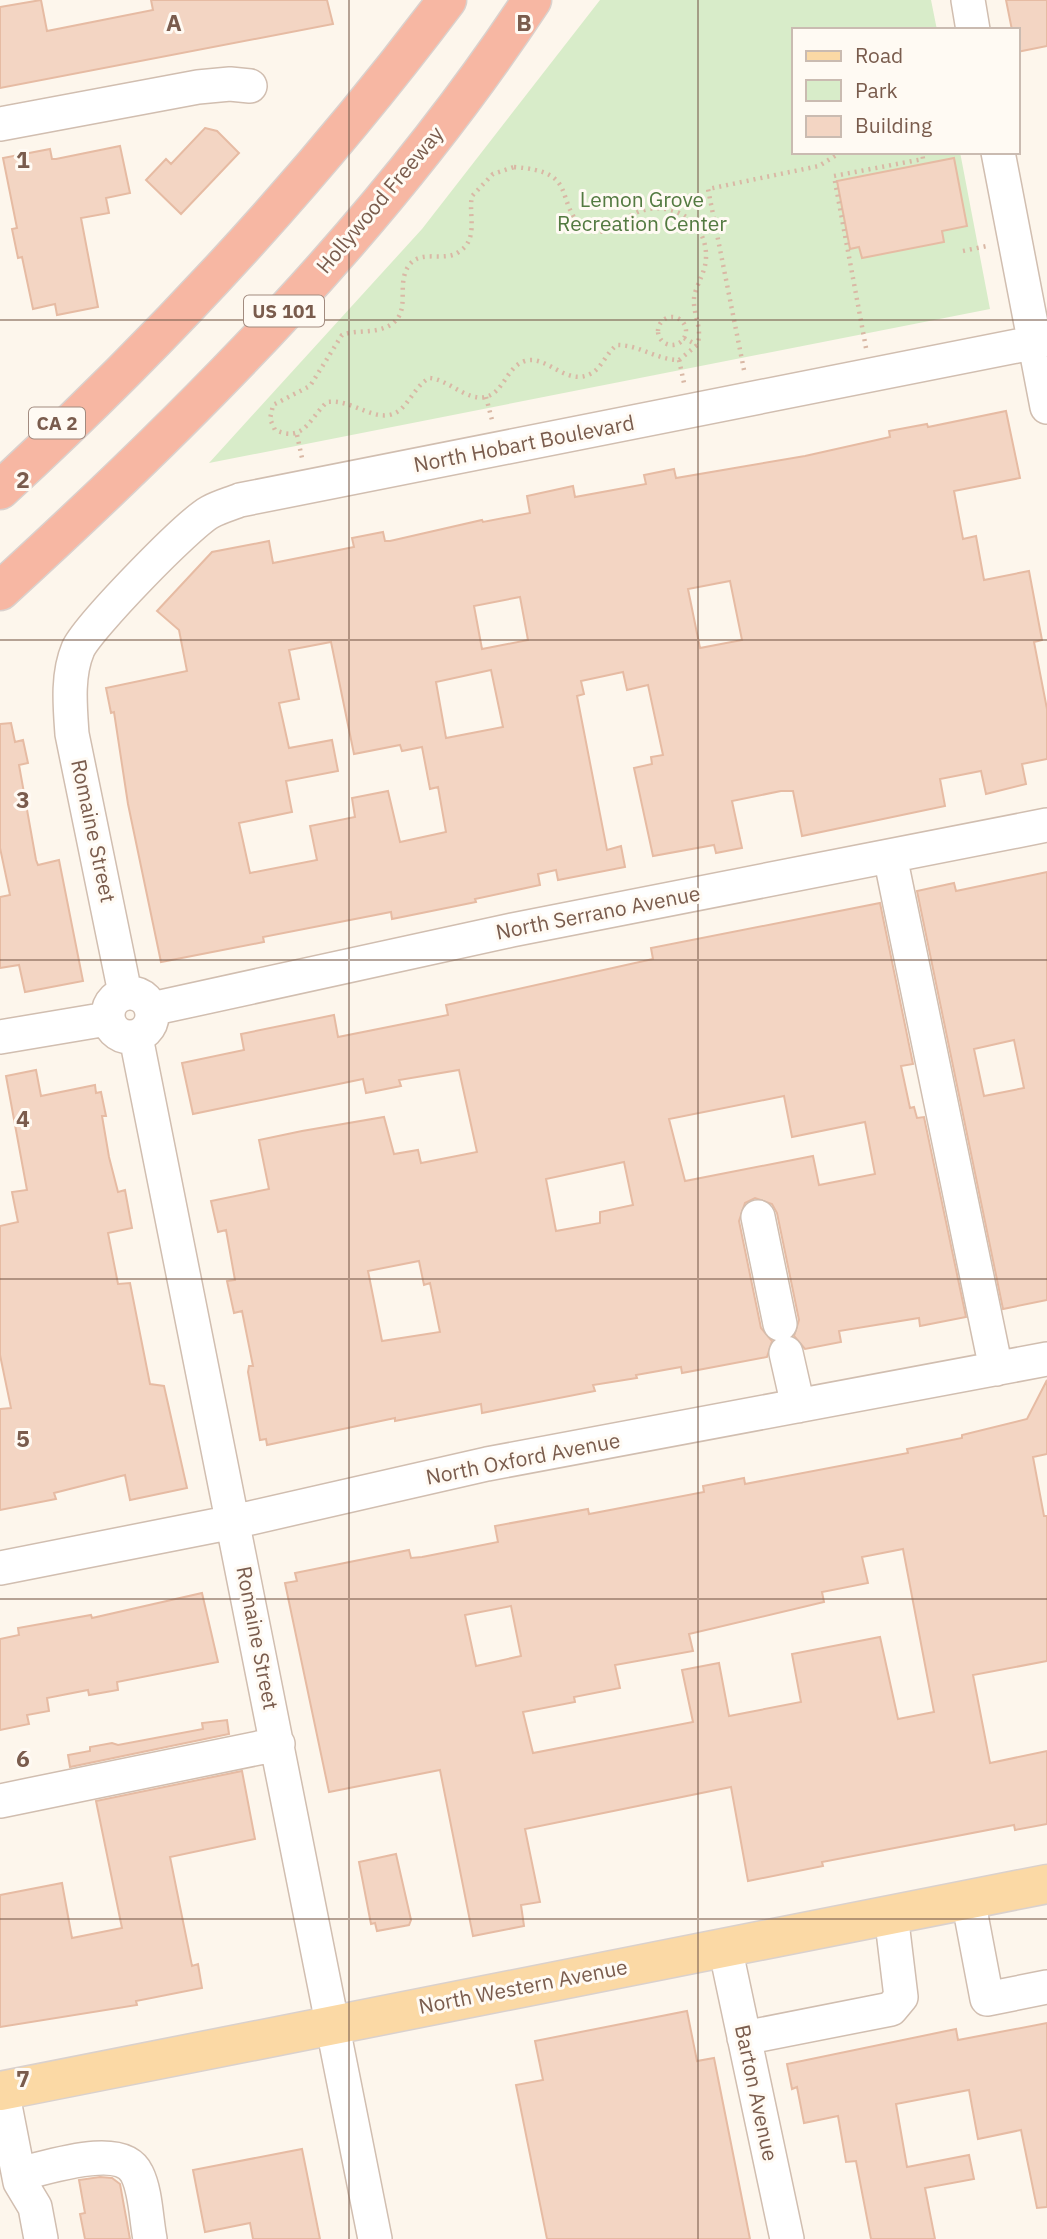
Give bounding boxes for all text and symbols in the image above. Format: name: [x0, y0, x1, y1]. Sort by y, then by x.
text: A: [166, 7, 182, 37]
text: B: [516, 7, 532, 37]
legend: [792, 28, 1019, 154]
text: Road: [855, 41, 903, 69]
text: Park: [855, 76, 898, 104]
text: Building: [855, 111, 932, 139]
street label: Hollywood Freeway: [309, 119, 450, 279]
text: 1: [16, 144, 30, 174]
park label: Lemon Grove Recreation Center: [557, 185, 727, 237]
road number: US 101: [244, 296, 324, 326]
road number: CA 2: [29, 408, 85, 438]
street label: North Hobart Boulevard: [411, 408, 637, 478]
text: 2: [16, 464, 30, 494]
street label: Romaine Street: [65, 757, 123, 905]
text: 3: [16, 784, 30, 814]
street label: North Serrano Avenue: [493, 878, 702, 946]
text: 4: [16, 1103, 30, 1133]
text: 5: [16, 1423, 30, 1453]
street label: North Oxford Avenue: [423, 1425, 622, 1491]
street label: Romaine Street: [230, 1564, 286, 1712]
text: 6: [16, 1743, 30, 1773]
street label: North Western Avenue: [416, 1952, 630, 2020]
street label: Barton Avenue: [729, 2022, 785, 2164]
text: 7: [16, 2063, 30, 2093]

